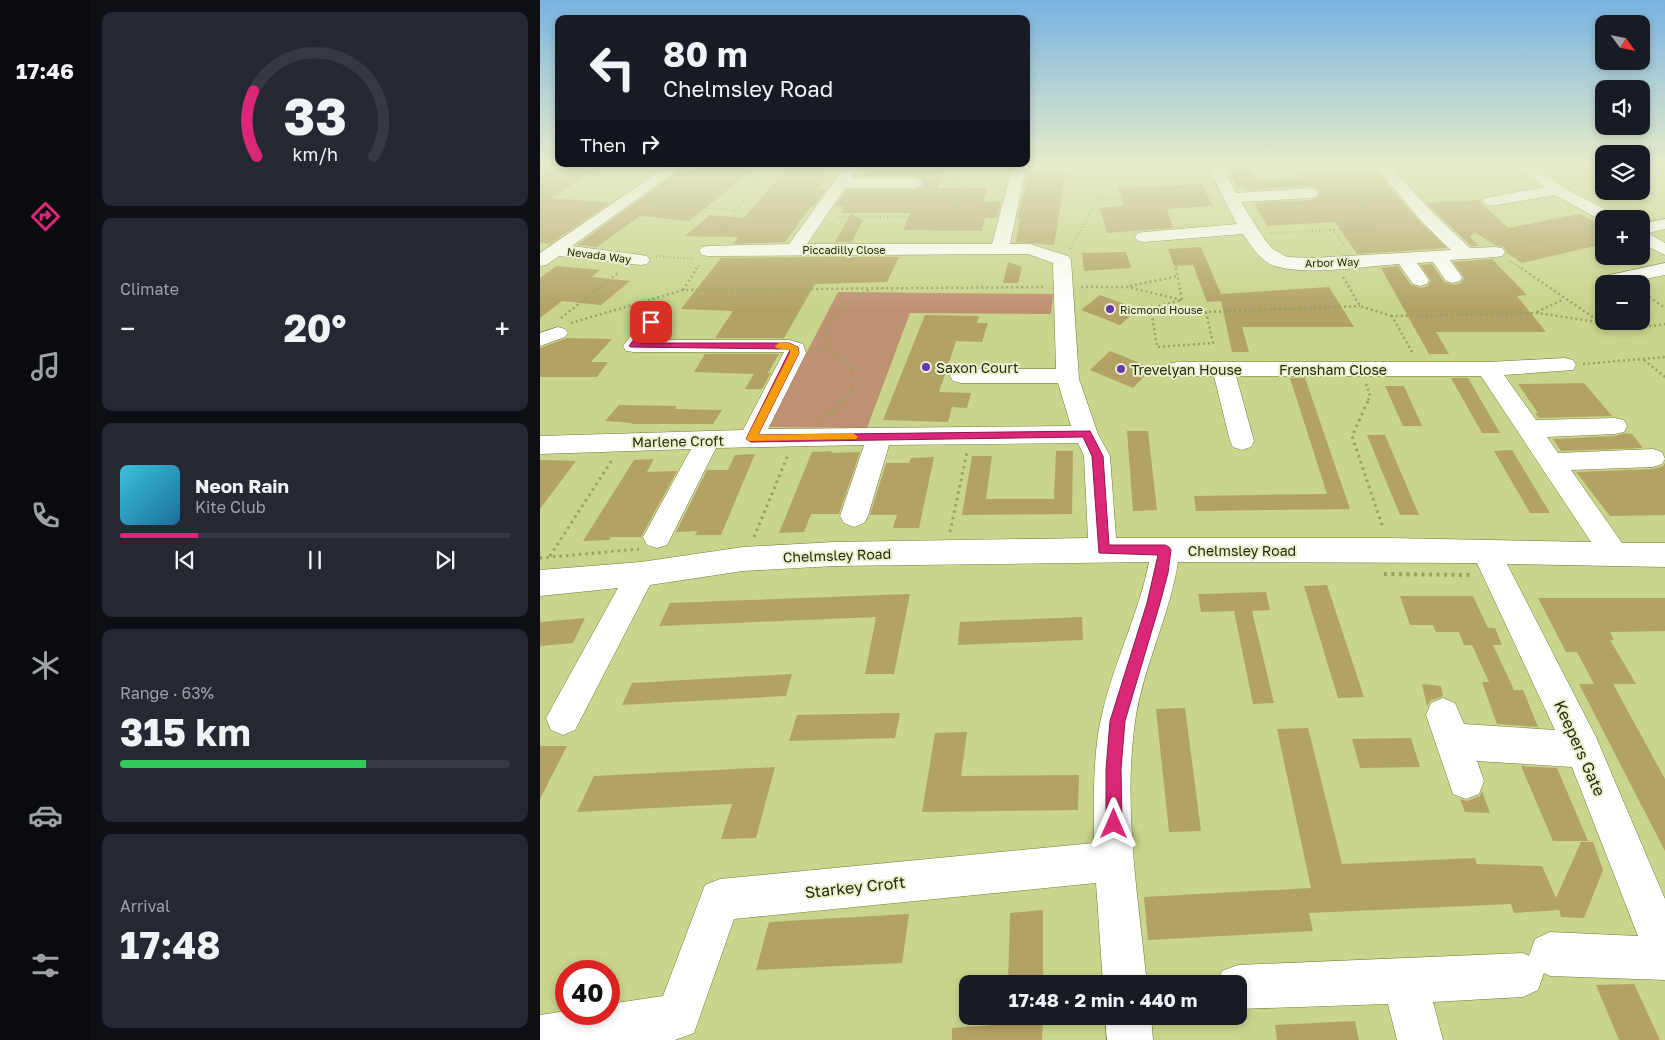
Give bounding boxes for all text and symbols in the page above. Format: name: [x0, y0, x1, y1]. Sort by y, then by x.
north arrow: [1595, 15, 1650, 70]
map controls: [1595, 15, 1650, 330]
text: 80 m: [663, 33, 748, 75]
icon: left: [580, 35, 645, 100]
text: 17:46: [16, 57, 74, 84]
text: Chelmsley Road: [663, 75, 833, 102]
button: sound: [1595, 80, 1650, 135]
text: 33: [283, 84, 347, 146]
icon: right: [636, 130, 664, 158]
text: Then: [580, 133, 626, 156]
text: km/h: [292, 143, 338, 165]
button: layers: [1595, 145, 1650, 200]
icon: directions: [28, 199, 63, 234]
button: +: [1595, 210, 1650, 265]
street label: Piccadilly Close: [802, 243, 886, 256]
street label: Nevada Way: [566, 245, 632, 265]
street label: Arbor Way: [1305, 255, 1359, 269]
button: −: [1595, 275, 1650, 330]
text: Climate: [120, 279, 179, 299]
pin: [630, 301, 672, 343]
marker: Ricmond House: [1104, 303, 1116, 315]
place label: Ricmond House: [1120, 303, 1203, 316]
text: 20°: [284, 305, 346, 350]
icon: arrive: [637, 308, 665, 336]
text: −: [120, 312, 135, 345]
text: +: [495, 312, 510, 345]
icon: music: [28, 349, 63, 384]
place label: Saxon Court: [936, 359, 1019, 376]
marker: Saxon Court: [920, 361, 932, 373]
place label: Trevelyan House: [1131, 361, 1242, 378]
street label: Frensham Close: [1279, 361, 1387, 378]
marker: Trevelyan House: [1115, 363, 1127, 375]
street label: Marlene Croft: [632, 432, 724, 450]
text: Neon Rain: [195, 474, 289, 497]
text: Kite Club: [195, 497, 266, 517]
icon: phone: [28, 498, 63, 533]
street label: Chelmsley Road: [1188, 542, 1296, 559]
street label: Chelmsley Road: [783, 545, 891, 565]
icon: previous: [171, 546, 199, 574]
icon: pause: [301, 546, 329, 574]
icon: next: [431, 546, 459, 574]
icon: climate: [28, 648, 63, 683]
text: Range · 63%: [120, 683, 214, 703]
street label: Keepers Gate: [1550, 697, 1610, 799]
text: 315 km: [120, 709, 251, 754]
position arrow: [1087, 797, 1139, 849]
icon: car: [28, 798, 63, 833]
street label: Starkey Croft: [804, 872, 906, 902]
text: Arrival: [120, 896, 170, 916]
text: 17:48: [120, 922, 221, 967]
icon: filters: [28, 948, 63, 983]
speed limit sign: 40: [555, 960, 620, 1025]
text: 17:48 · 2 min · 440 m: [1009, 988, 1197, 1011]

